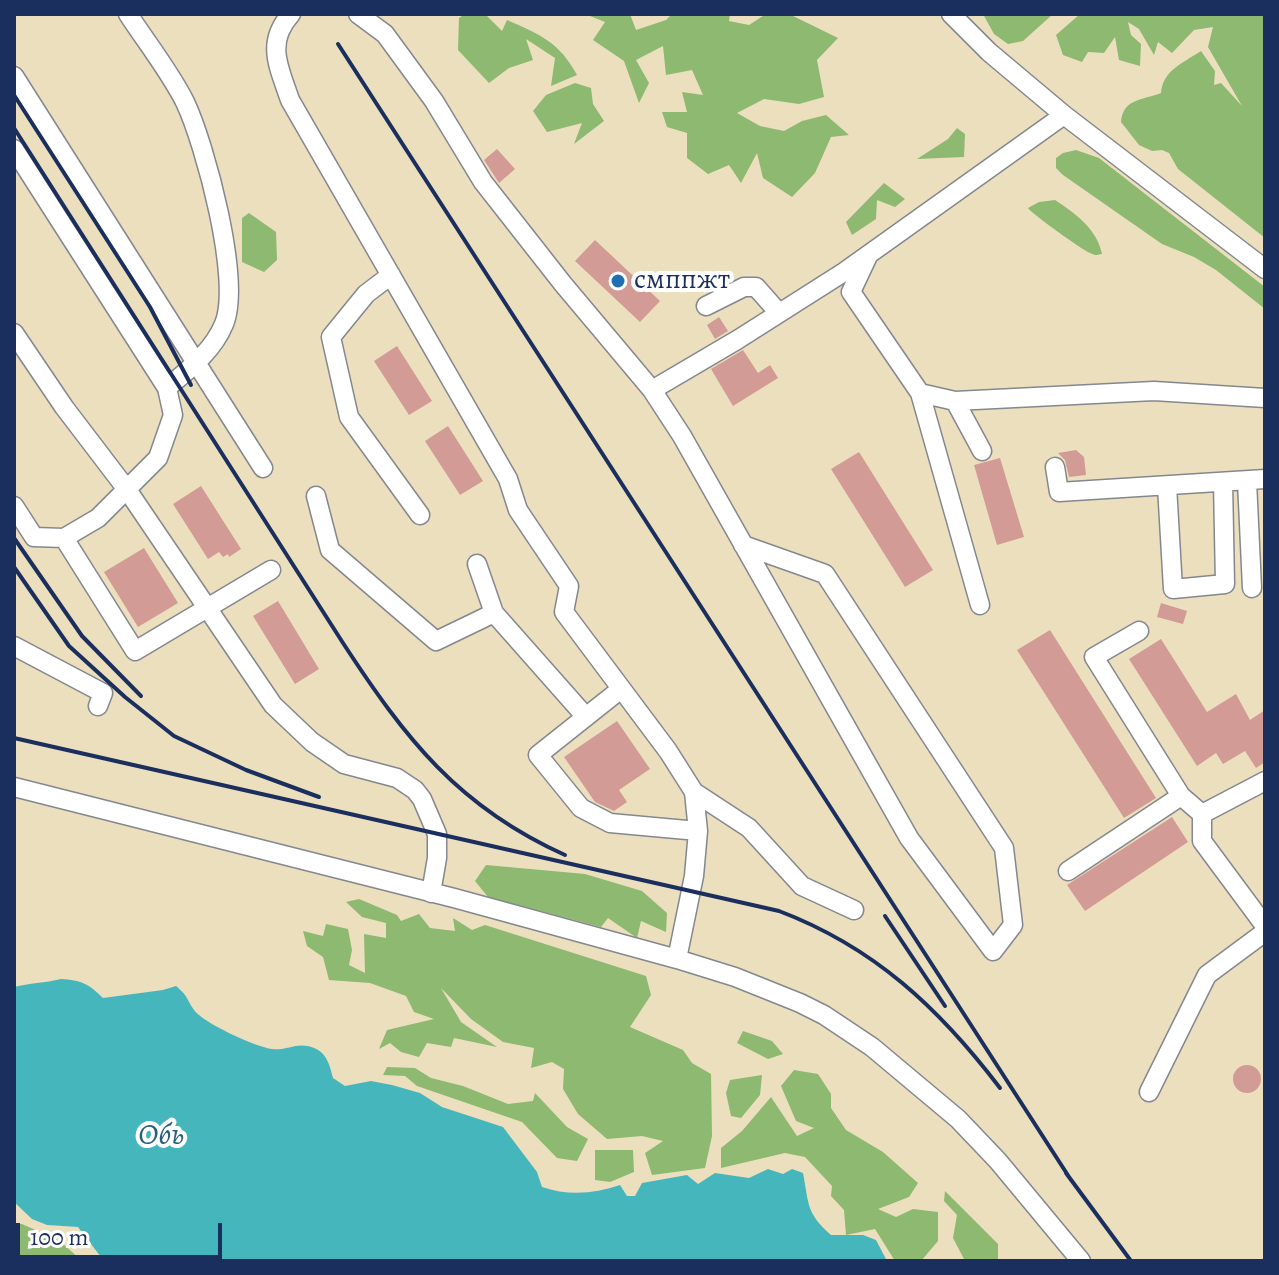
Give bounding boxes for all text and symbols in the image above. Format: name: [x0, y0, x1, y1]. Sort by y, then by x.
place label: смппжт: [634, 264, 730, 298]
marker: смппжт: [609, 272, 627, 290]
water label: Обь: [138, 1119, 184, 1155]
scale bar: [20, 1207, 226, 1257]
text: 100 m: [30, 1221, 89, 1253]

